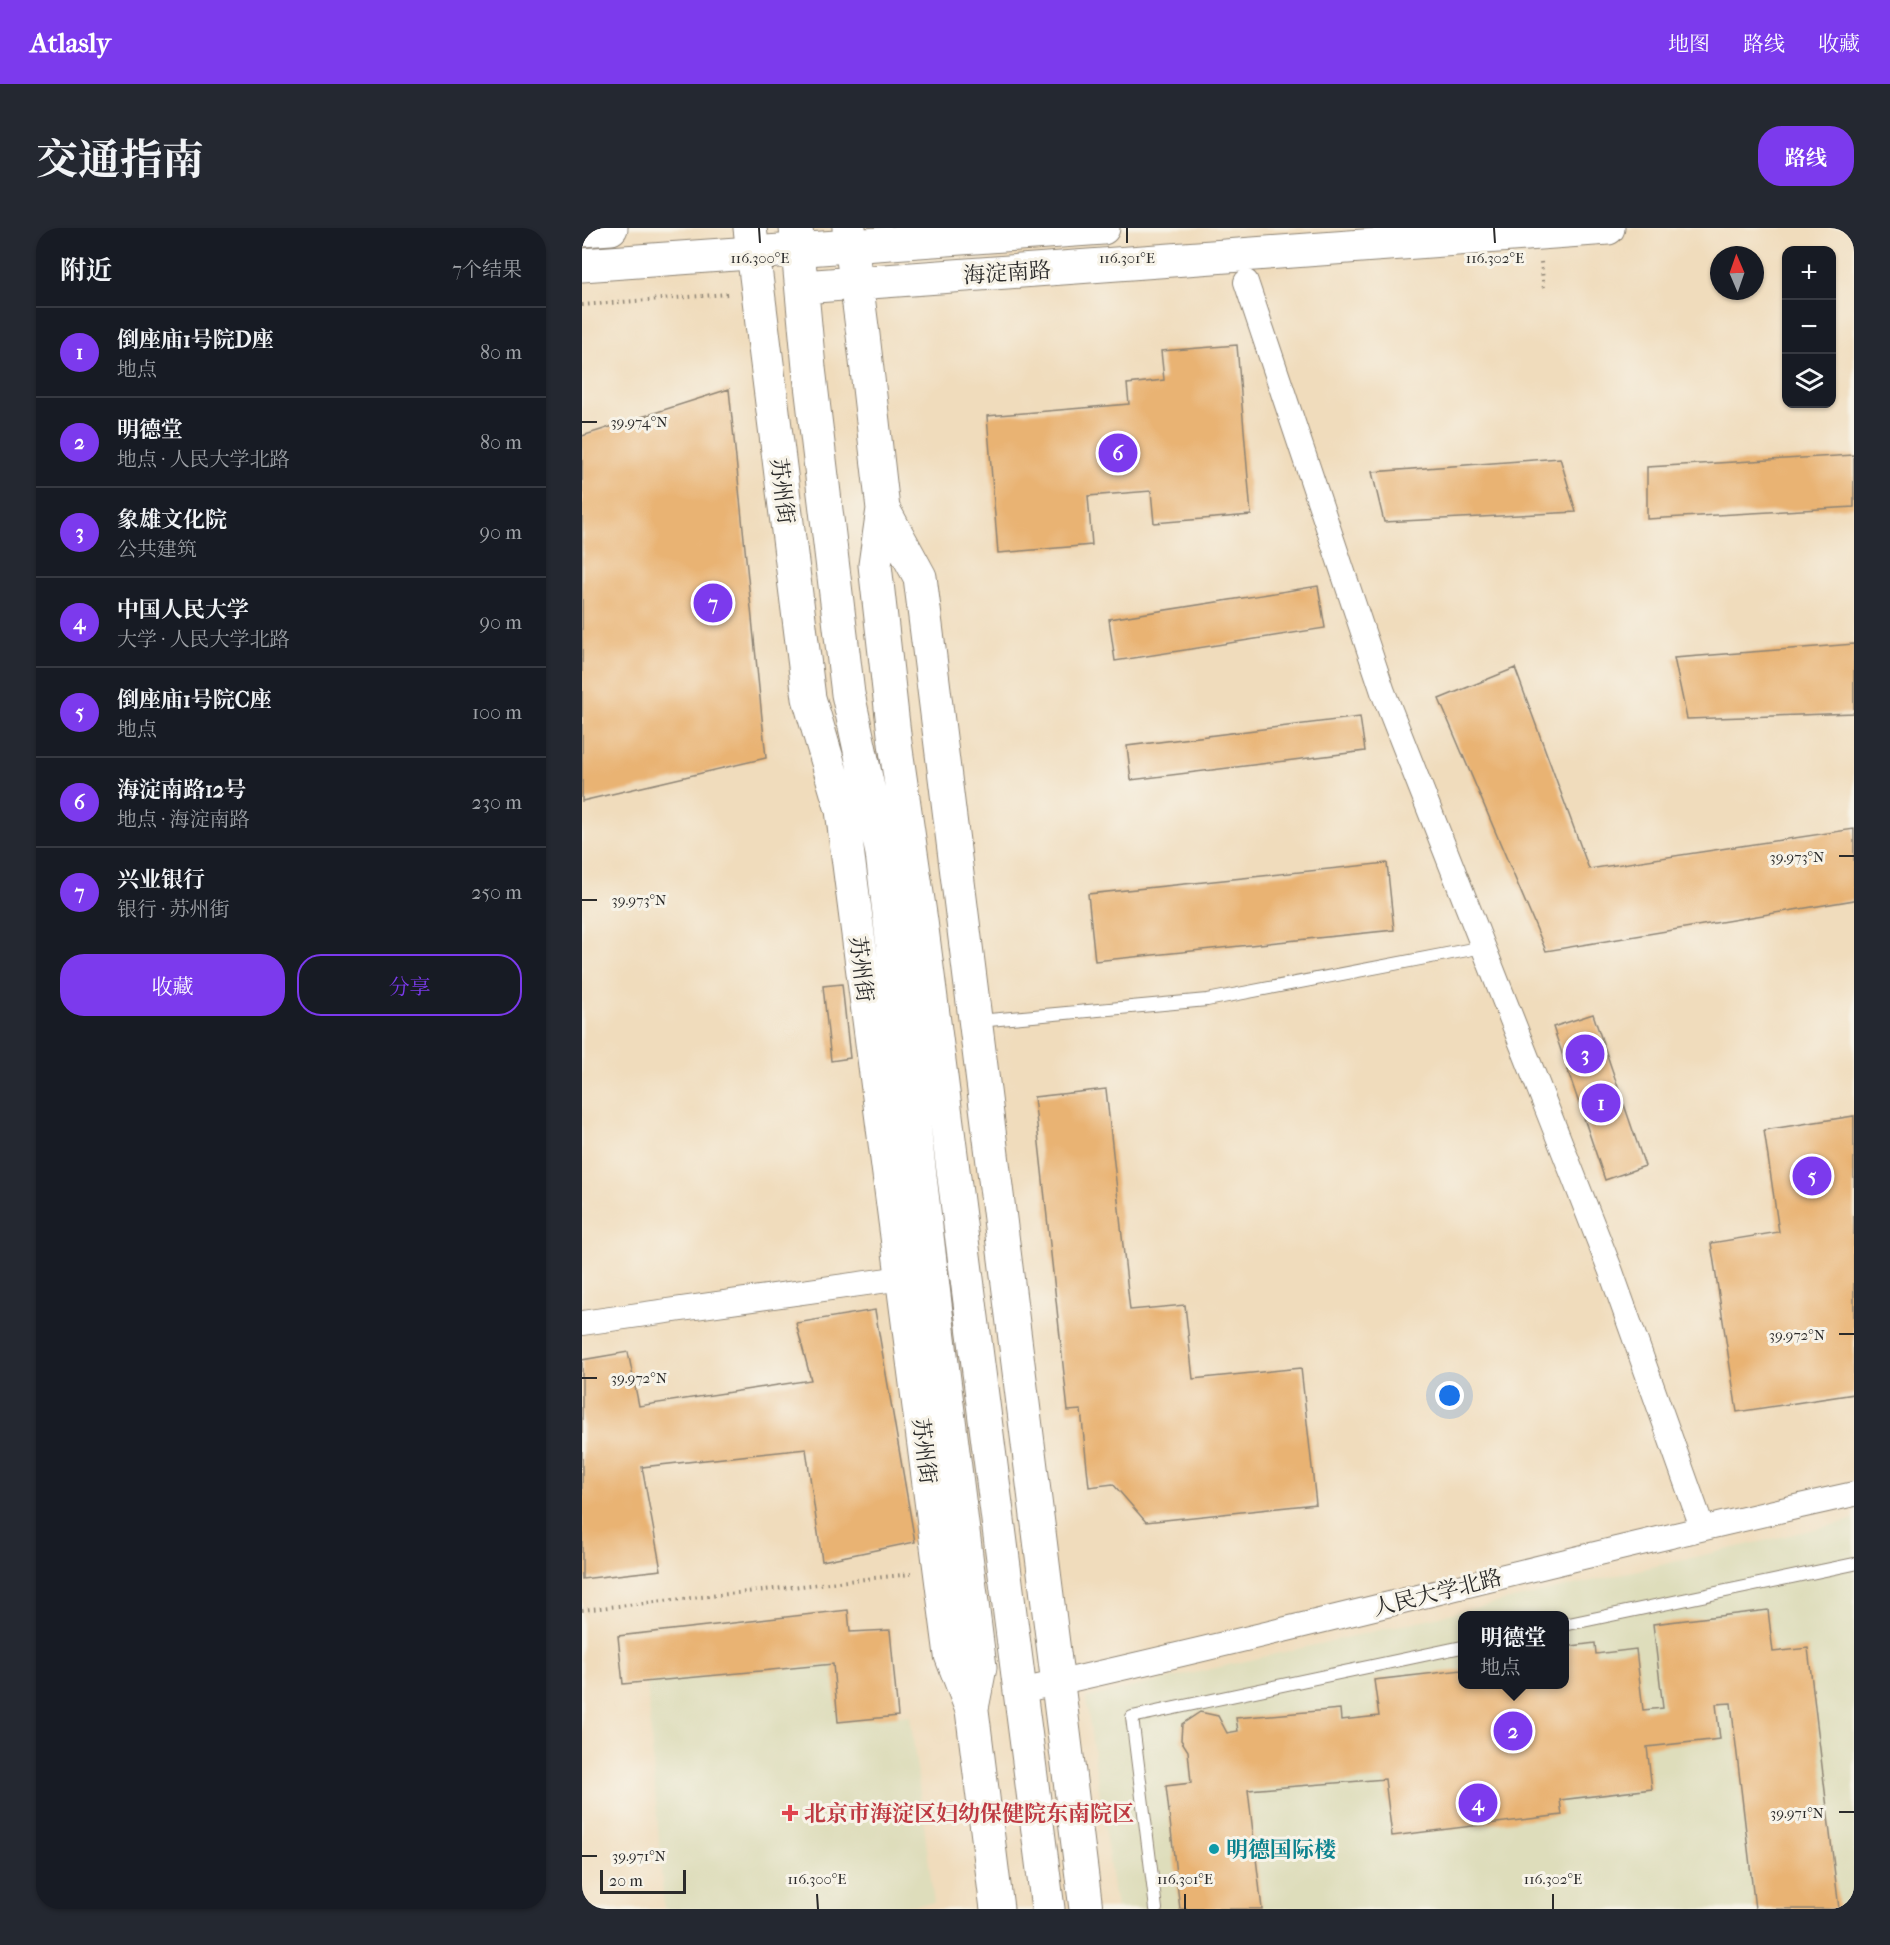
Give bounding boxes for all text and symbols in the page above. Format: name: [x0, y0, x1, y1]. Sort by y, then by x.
text: Atlasly: [30, 26, 111, 59]
text: 地图: [1668, 32, 1710, 56]
text: 路线: [1743, 32, 1785, 56]
text: 收藏: [1818, 32, 1860, 56]
button: 路线: [1758, 126, 1854, 186]
text: 交通指南: [36, 136, 204, 185]
north arrow: [1710, 246, 1764, 300]
map controls: [1782, 246, 1836, 408]
button: +: [1782, 246, 1836, 300]
text: 116.300°E: [731, 249, 790, 267]
text: 116.301°E: [1099, 249, 1155, 267]
text: 116.302°E: [1466, 249, 1524, 267]
text: 附近: [60, 255, 112, 286]
street label: 海淀南路: [962, 257, 1052, 289]
text: 7个结果: [452, 258, 522, 281]
button: −: [1782, 300, 1836, 354]
text: 倒座庙1号院D座: [117, 327, 274, 353]
text: 1: [76, 341, 83, 364]
text: 80 m: [480, 341, 522, 364]
button: layers: [1782, 354, 1836, 408]
text: 地点: [117, 358, 157, 381]
text: 39.974°N: [610, 413, 668, 431]
text: 明德堂: [117, 417, 183, 443]
pin: 6: [1098, 430, 1138, 476]
text: 2: [74, 431, 85, 454]
text: 80 m: [480, 431, 522, 454]
text: 地点 · 人民大学北路: [117, 448, 290, 471]
street label: 苏州街: [765, 457, 799, 525]
text: 象雄文化院: [117, 507, 227, 533]
text: 3: [75, 521, 84, 544]
text: 90 m: [480, 521, 522, 544]
text: 公共建筑: [117, 538, 197, 561]
pin: 7: [694, 580, 732, 626]
text: 中国人民大学: [117, 597, 249, 623]
text: 4: [74, 611, 85, 634]
text: 90 m: [480, 611, 522, 634]
text: 大学 · 人民大学北路: [117, 628, 290, 651]
text: 倒座庙1号院C座: [117, 687, 272, 713]
text: 5: [75, 701, 84, 724]
text: 100 m: [472, 701, 522, 724]
text: 地点: [117, 718, 157, 741]
text: 海淀南路12号: [117, 777, 246, 803]
text: 6: [74, 791, 85, 814]
text: 230 m: [472, 791, 522, 814]
text: 地点 · 海淀南路: [117, 808, 250, 831]
text: 39.973°N: [1770, 848, 1825, 866]
text: 兴业银行: [117, 867, 205, 893]
text: 7: [75, 881, 84, 904]
text: 250 m: [471, 881, 522, 904]
text: 39.973°N: [612, 891, 667, 909]
text: 银行 · 苏州街: [117, 898, 230, 921]
street label: 苏州街: [844, 935, 878, 1003]
button: 收藏: [60, 954, 285, 1016]
button: 分享: [297, 954, 522, 1016]
pin: 3: [1566, 1032, 1604, 1076]
pin: 1: [1582, 1080, 1620, 1126]
pin: 5: [1792, 1154, 1832, 1198]
text: 39.972°N: [1769, 1326, 1826, 1344]
text: 39.972°N: [611, 1369, 668, 1387]
your location: [1435, 1381, 1464, 1410]
street label: 苏州街: [907, 1417, 941, 1485]
street label: 人民大学北路: [1370, 1564, 1504, 1622]
popup: [1458, 1611, 1569, 1689]
text: 明德堂: [1480, 1625, 1547, 1651]
text: 地点: [1480, 1656, 1520, 1679]
pin: 2: [1494, 1708, 1532, 1754]
pin: 4: [1458, 1780, 1498, 1826]
place label: 北京市海淀区妇幼保健院东南院区: [804, 1801, 1134, 1827]
marker: 北京市海淀区妇幼保健院东南院区: [781, 1804, 799, 1822]
text: 39.971°N: [1770, 1804, 1825, 1822]
place label: 明德国际楼: [1226, 1837, 1336, 1863]
marker: 明德国际楼: [1207, 1842, 1221, 1856]
text: 39.971°N: [612, 1847, 667, 1865]
scale bar: [600, 1867, 686, 1894]
text: 116.300°E: [788, 1870, 847, 1888]
text: 116.301°E: [1157, 1870, 1213, 1888]
text: 116.302°E: [1524, 1870, 1582, 1888]
text: 20 m: [609, 1871, 643, 1890]

